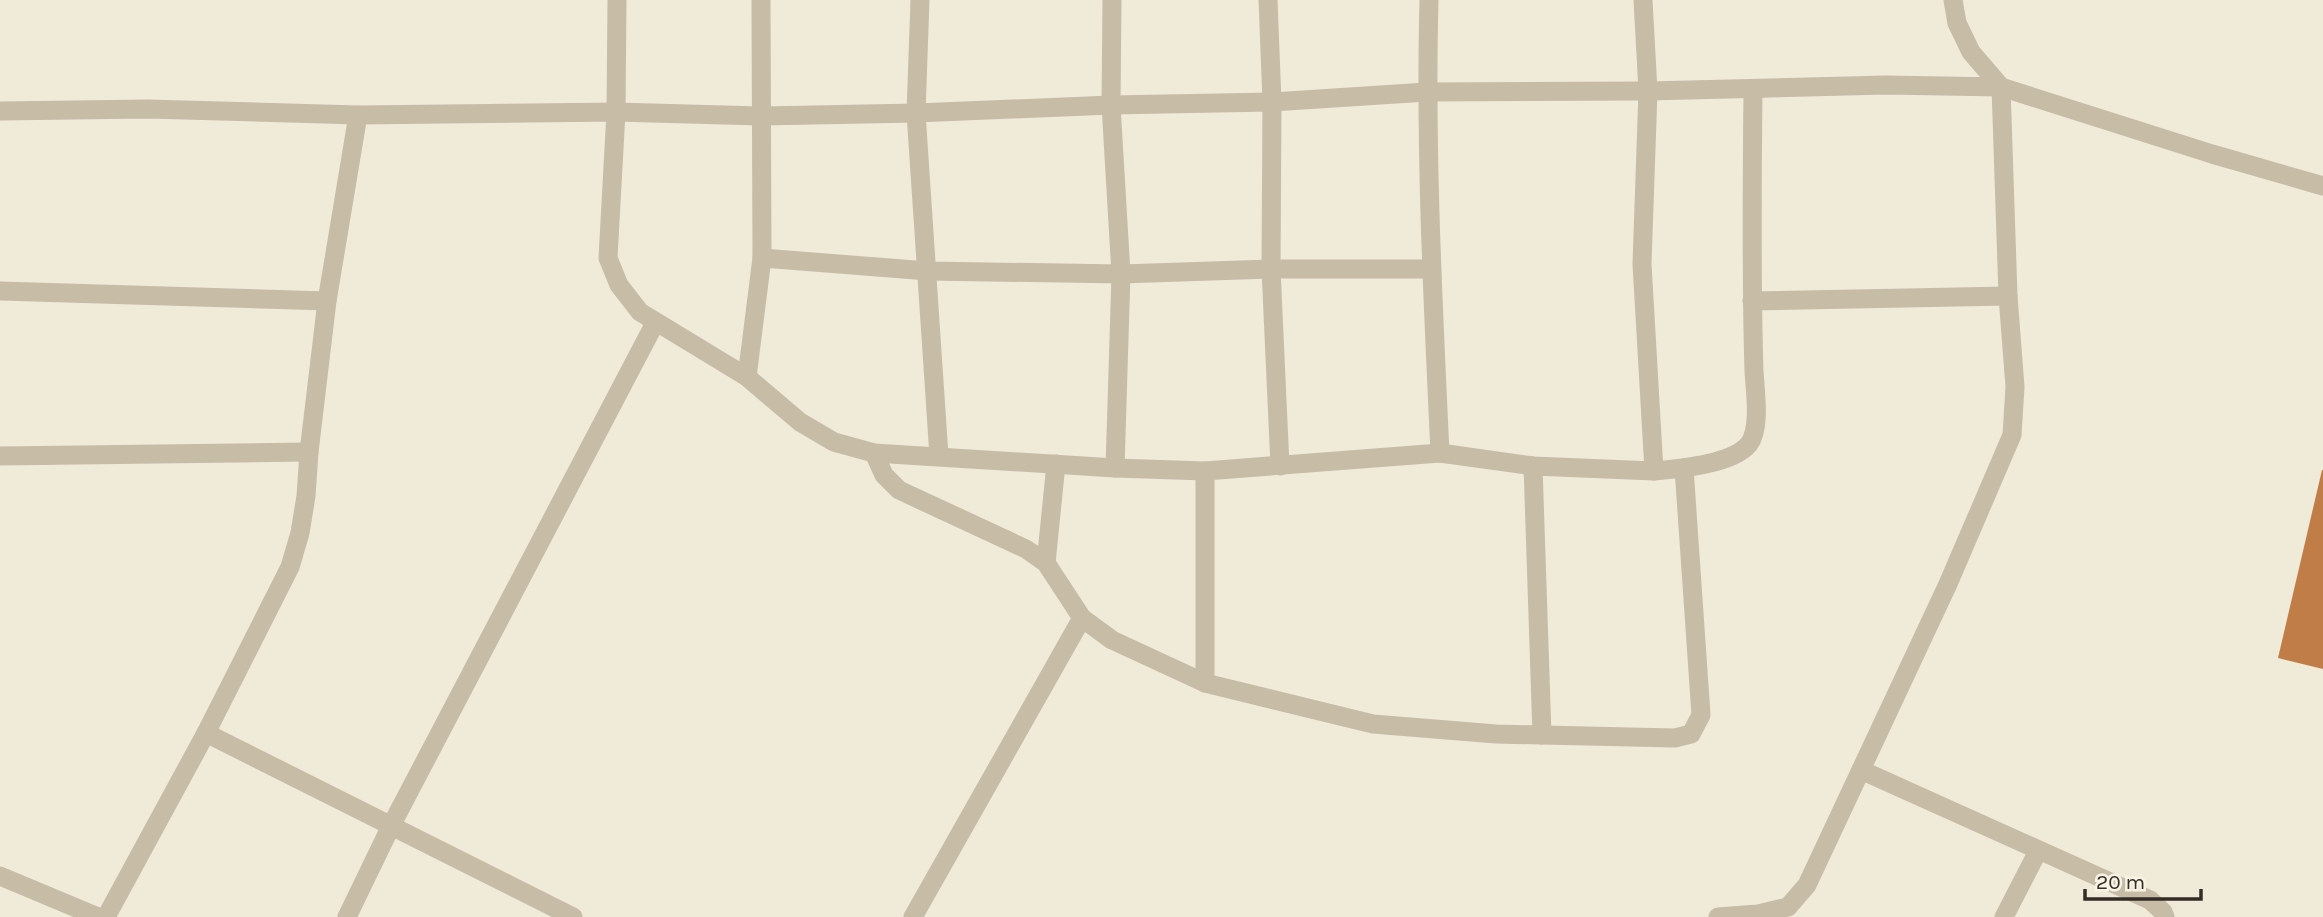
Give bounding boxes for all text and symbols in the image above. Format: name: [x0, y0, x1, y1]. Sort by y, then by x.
scale bar: [2085, 858, 2200, 902]
text: 20 m: [2096, 870, 2145, 894]

